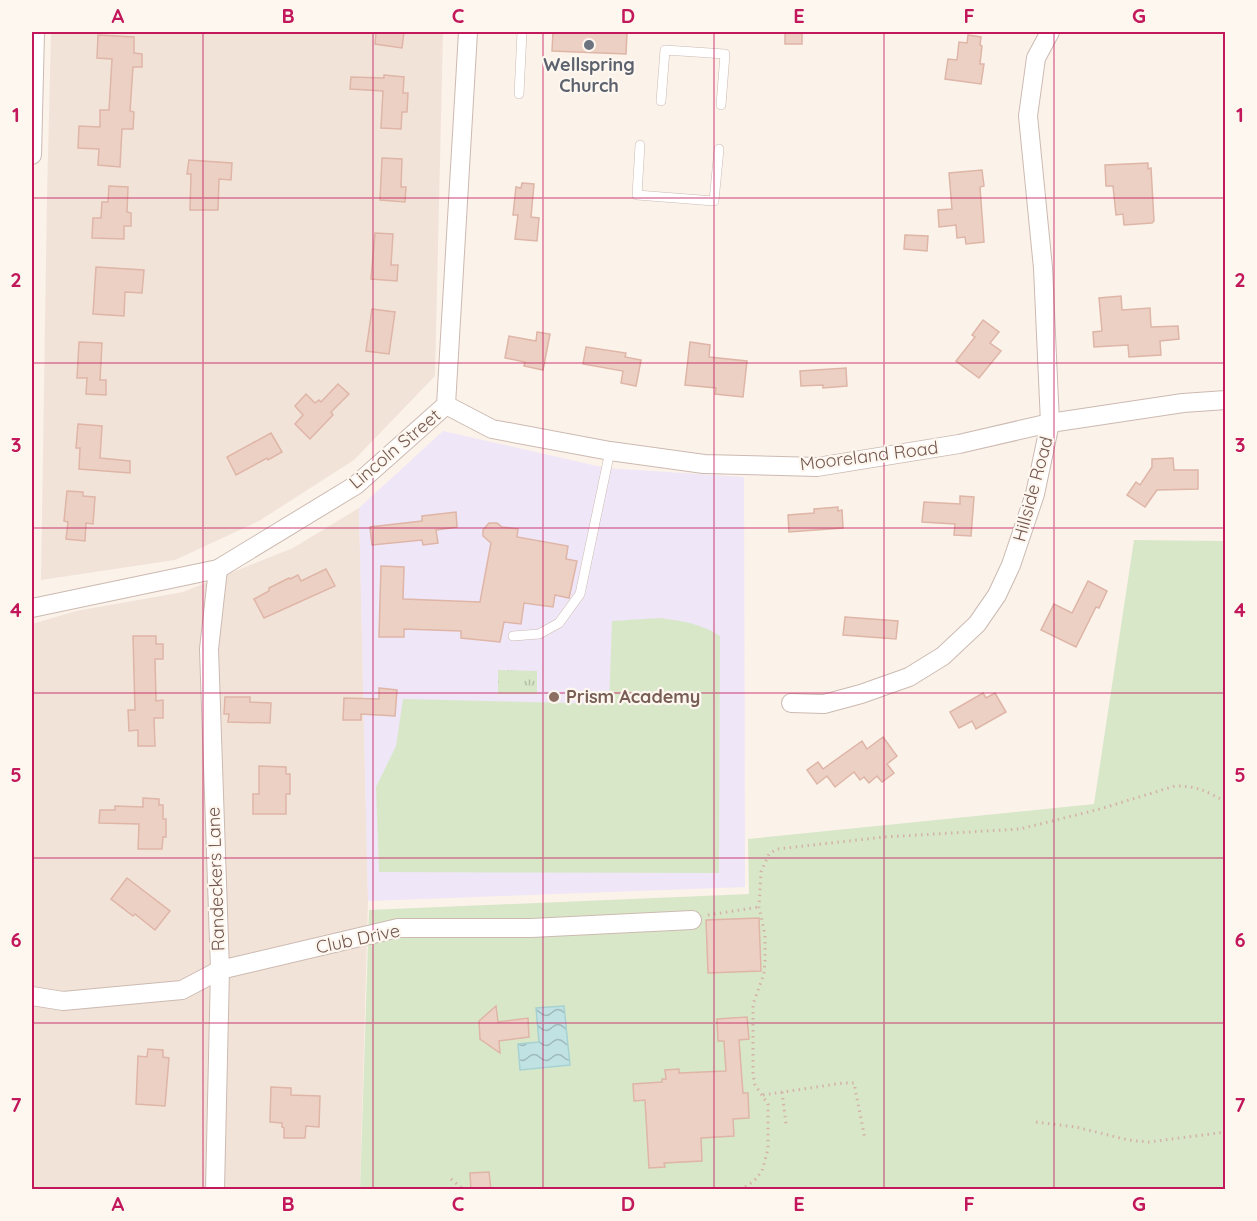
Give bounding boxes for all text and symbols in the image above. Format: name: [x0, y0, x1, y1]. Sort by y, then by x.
text: A: [112, 3, 125, 28]
text: B: [281, 3, 295, 28]
text: C: [452, 3, 465, 28]
text: D: [621, 3, 635, 28]
text: E: [793, 3, 805, 28]
text: F: [963, 3, 975, 28]
text: G: [1132, 3, 1146, 28]
marker: Wellspring Church: [582, 38, 596, 52]
place label: Wellspring Church: [543, 53, 635, 97]
text: 1: [12, 102, 20, 127]
text: 1: [1236, 102, 1244, 127]
text: 2: [10, 267, 22, 292]
text: 2: [1234, 267, 1246, 292]
street label: Lincoln Street: [344, 404, 445, 494]
text: 3: [11, 432, 21, 457]
text: 3: [1235, 432, 1245, 457]
street label: Hillside Road: [1007, 434, 1058, 544]
street label: Mooreland Road: [798, 436, 939, 475]
text: 4: [10, 597, 22, 622]
text: 4: [1234, 597, 1246, 622]
place label: Prism Academy: [566, 685, 700, 708]
marker: Prism Academy: [547, 690, 561, 704]
text: 5: [10, 762, 22, 787]
text: 5: [1234, 762, 1246, 787]
street label: Randeckers Lane: [201, 806, 230, 952]
street label: Club Drive: [314, 918, 402, 959]
text: 6: [10, 927, 22, 952]
text: 6: [1234, 927, 1246, 952]
text: 7: [11, 1092, 22, 1117]
text: 7: [1235, 1092, 1246, 1117]
text: A: [112, 1191, 125, 1216]
text: B: [281, 1191, 295, 1216]
text: C: [452, 1191, 465, 1216]
text: D: [621, 1191, 635, 1216]
text: E: [793, 1191, 805, 1216]
text: F: [963, 1191, 975, 1216]
text: G: [1132, 1191, 1146, 1216]

